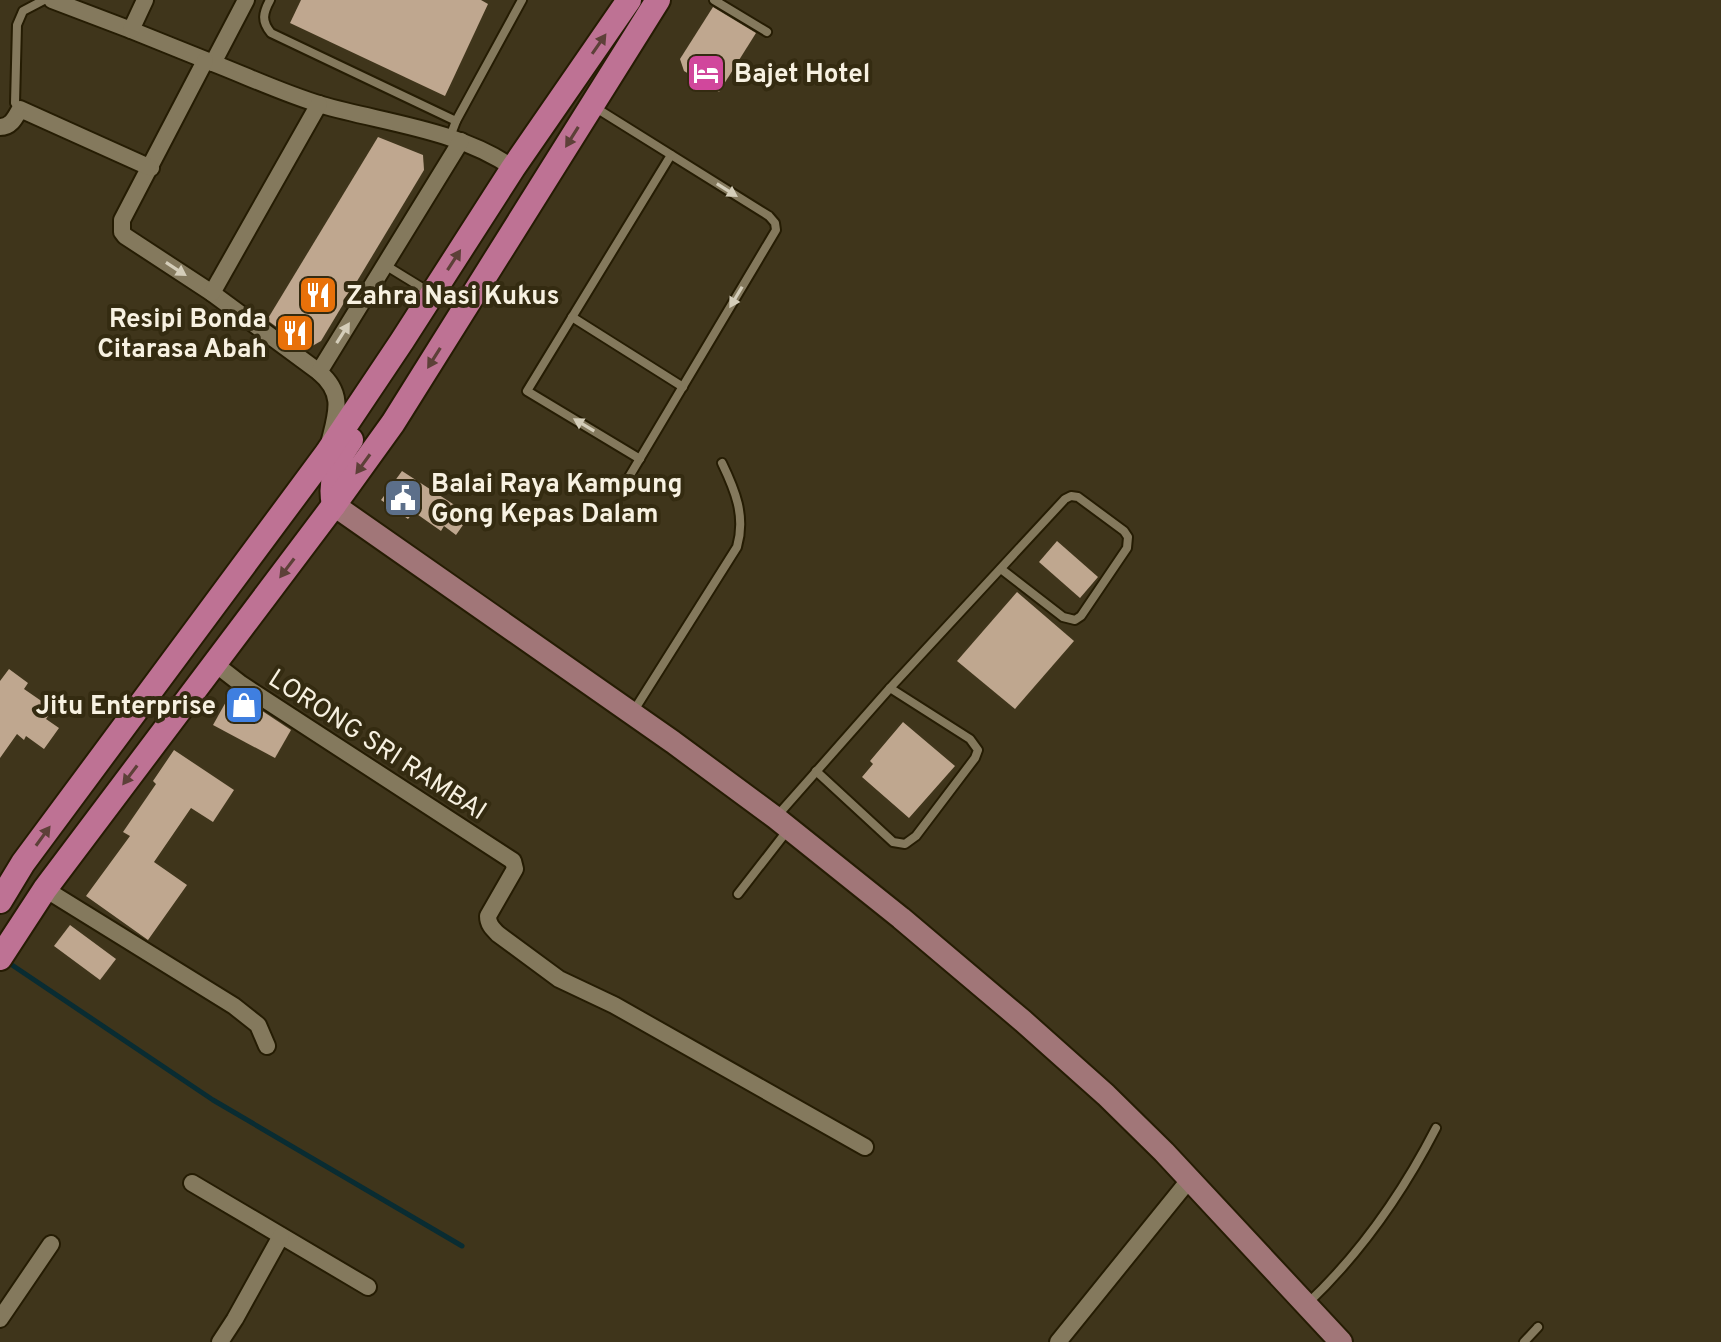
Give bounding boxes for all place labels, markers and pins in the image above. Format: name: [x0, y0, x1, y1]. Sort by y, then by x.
hotel icon: Bajet Hotel: [685, 52, 727, 94]
place label: Bajet Hotel: [734, 59, 870, 92]
restaurant icon: Zahra Nasi Kukus: [297, 274, 339, 316]
place label: Zahra Nasi Kukus: [346, 281, 560, 314]
place label: Resipi Bonda Citarasa Abah: [97, 304, 267, 367]
restaurant icon: Resipi Bonda Citarasa Abah: [274, 312, 316, 354]
place label: Balai Raya Kampung Gong Kepas Dalam: [431, 469, 682, 532]
public building icon: Balai Raya Kampung Gong Kepas Dalam: [382, 477, 424, 519]
shop icon: Jitu Enterprise: [223, 684, 265, 726]
place label: Jitu Enterprise: [36, 691, 216, 724]

